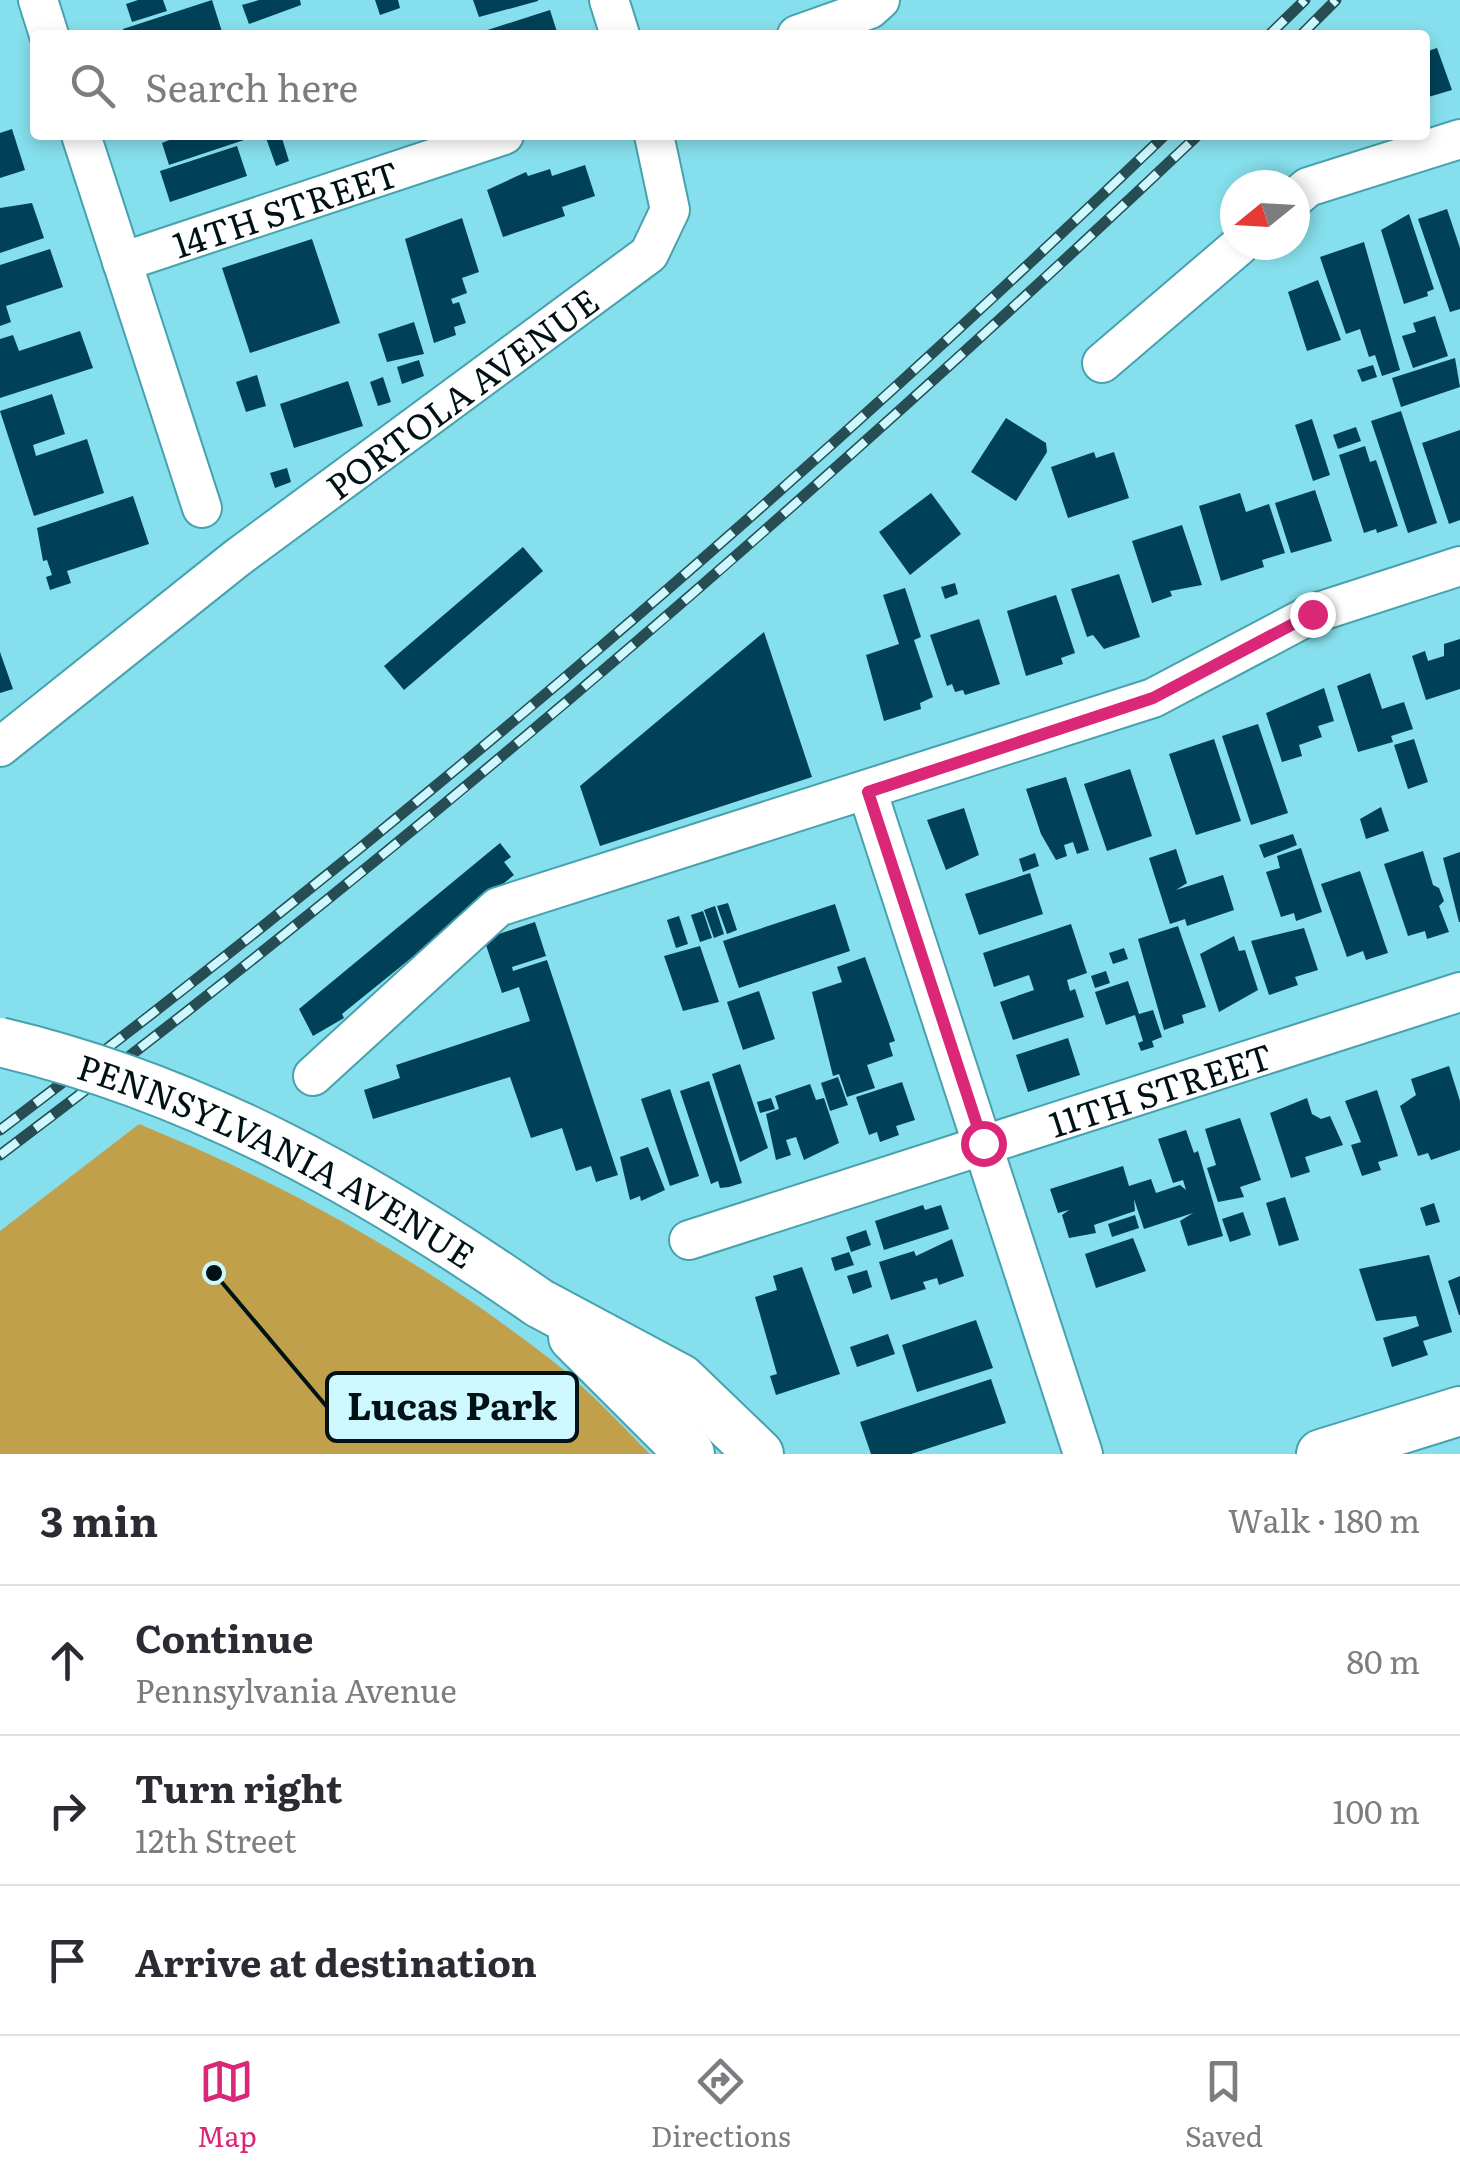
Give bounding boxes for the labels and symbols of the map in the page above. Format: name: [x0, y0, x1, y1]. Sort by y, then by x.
street label: 14TH STREET: [165, 146, 405, 270]
north arrow: [1220, 170, 1310, 260]
street label: PORTOLA AVENUE: [314, 274, 609, 511]
route end: [1290, 592, 1336, 638]
street label: 11TH STREET: [1042, 1028, 1278, 1149]
street label: PENNSYLVANIA AVENUE: [71, 1039, 486, 1280]
route start: [961, 1121, 1007, 1167]
callout: Lucas Park: [327, 1373, 577, 1441]
text: Lucas Park: [347, 1375, 558, 1432]

